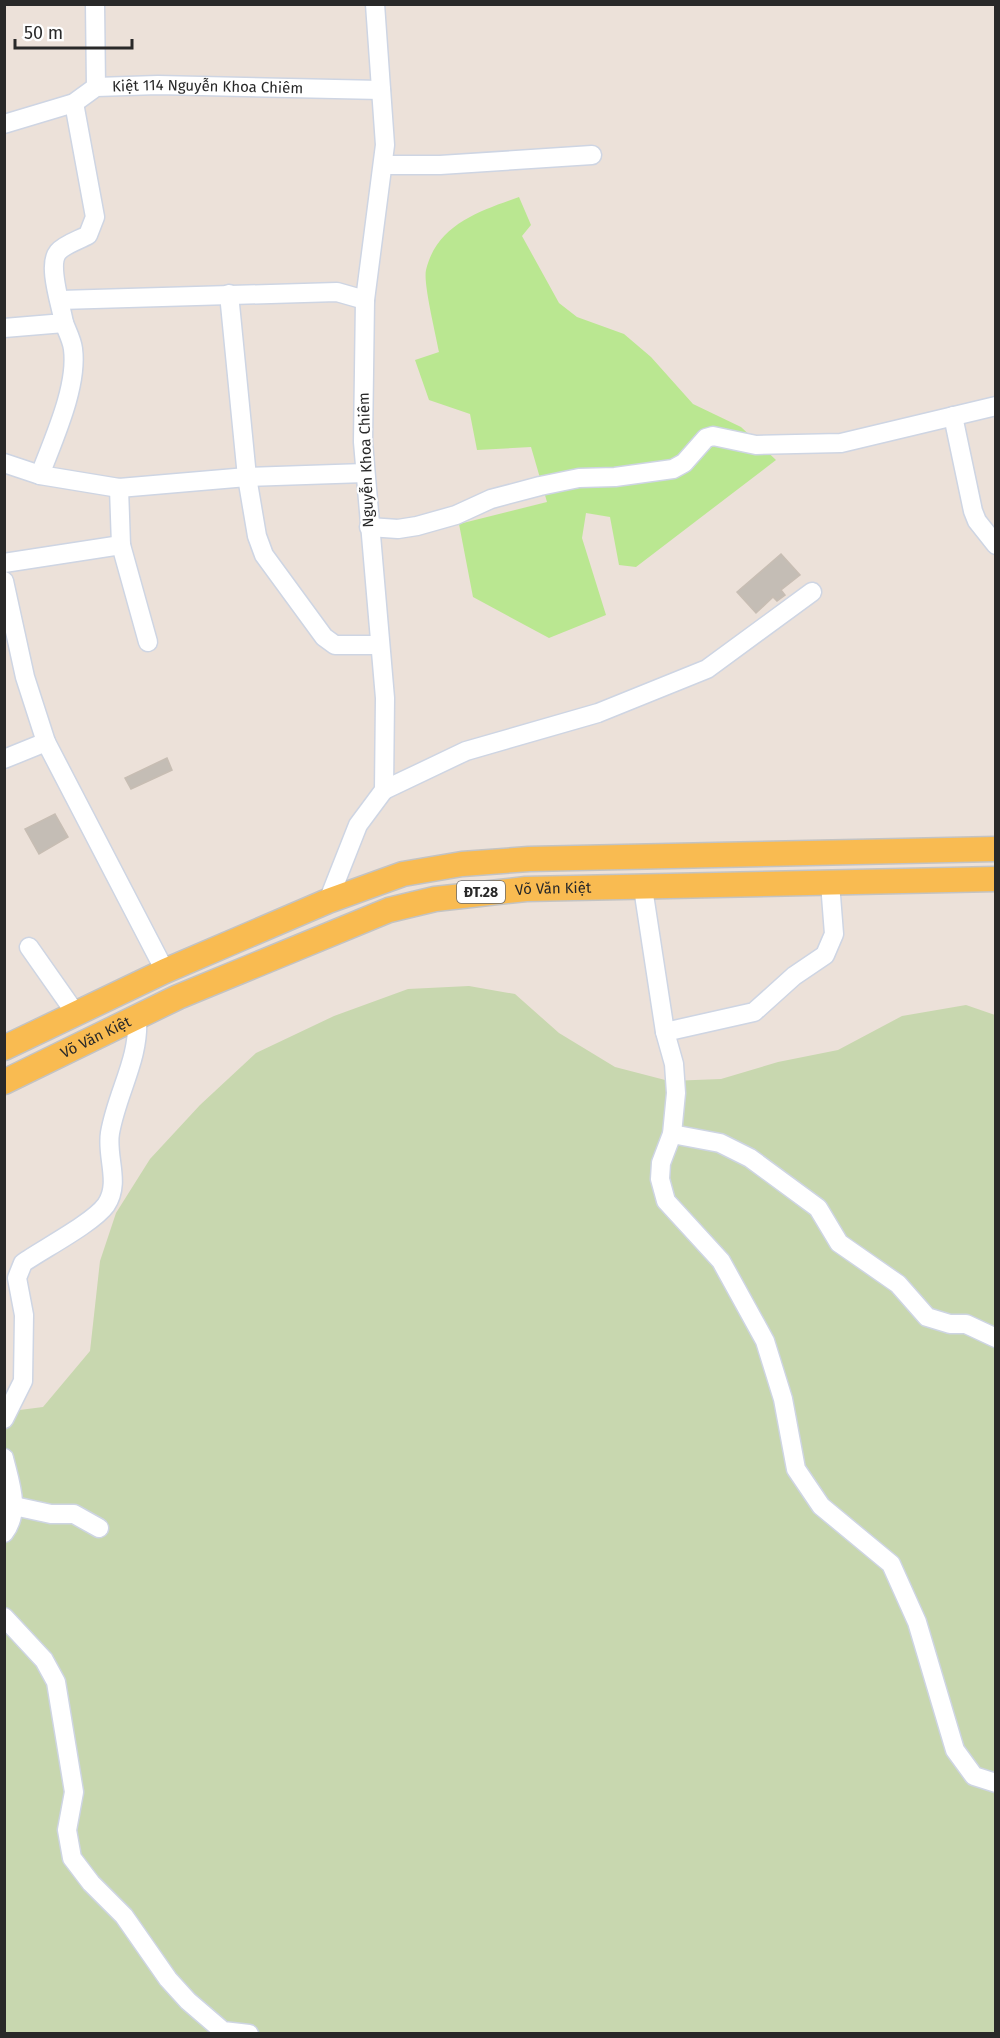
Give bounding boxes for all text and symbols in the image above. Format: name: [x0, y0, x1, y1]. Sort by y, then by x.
scale bar: [15, 12, 132, 50]
text: 50 m: [24, 22, 63, 44]
street label: Kiệt 114 Nguyễn Khoa Chiêm: [112, 76, 303, 97]
street label: Nguyễn Khoa Chiêm: [355, 392, 377, 528]
street label: Võ Văn Kiệt: [514, 879, 592, 899]
road number: ĐT.28: [457, 881, 505, 903]
street label: Võ Văn Kiệt: [58, 1012, 134, 1062]

